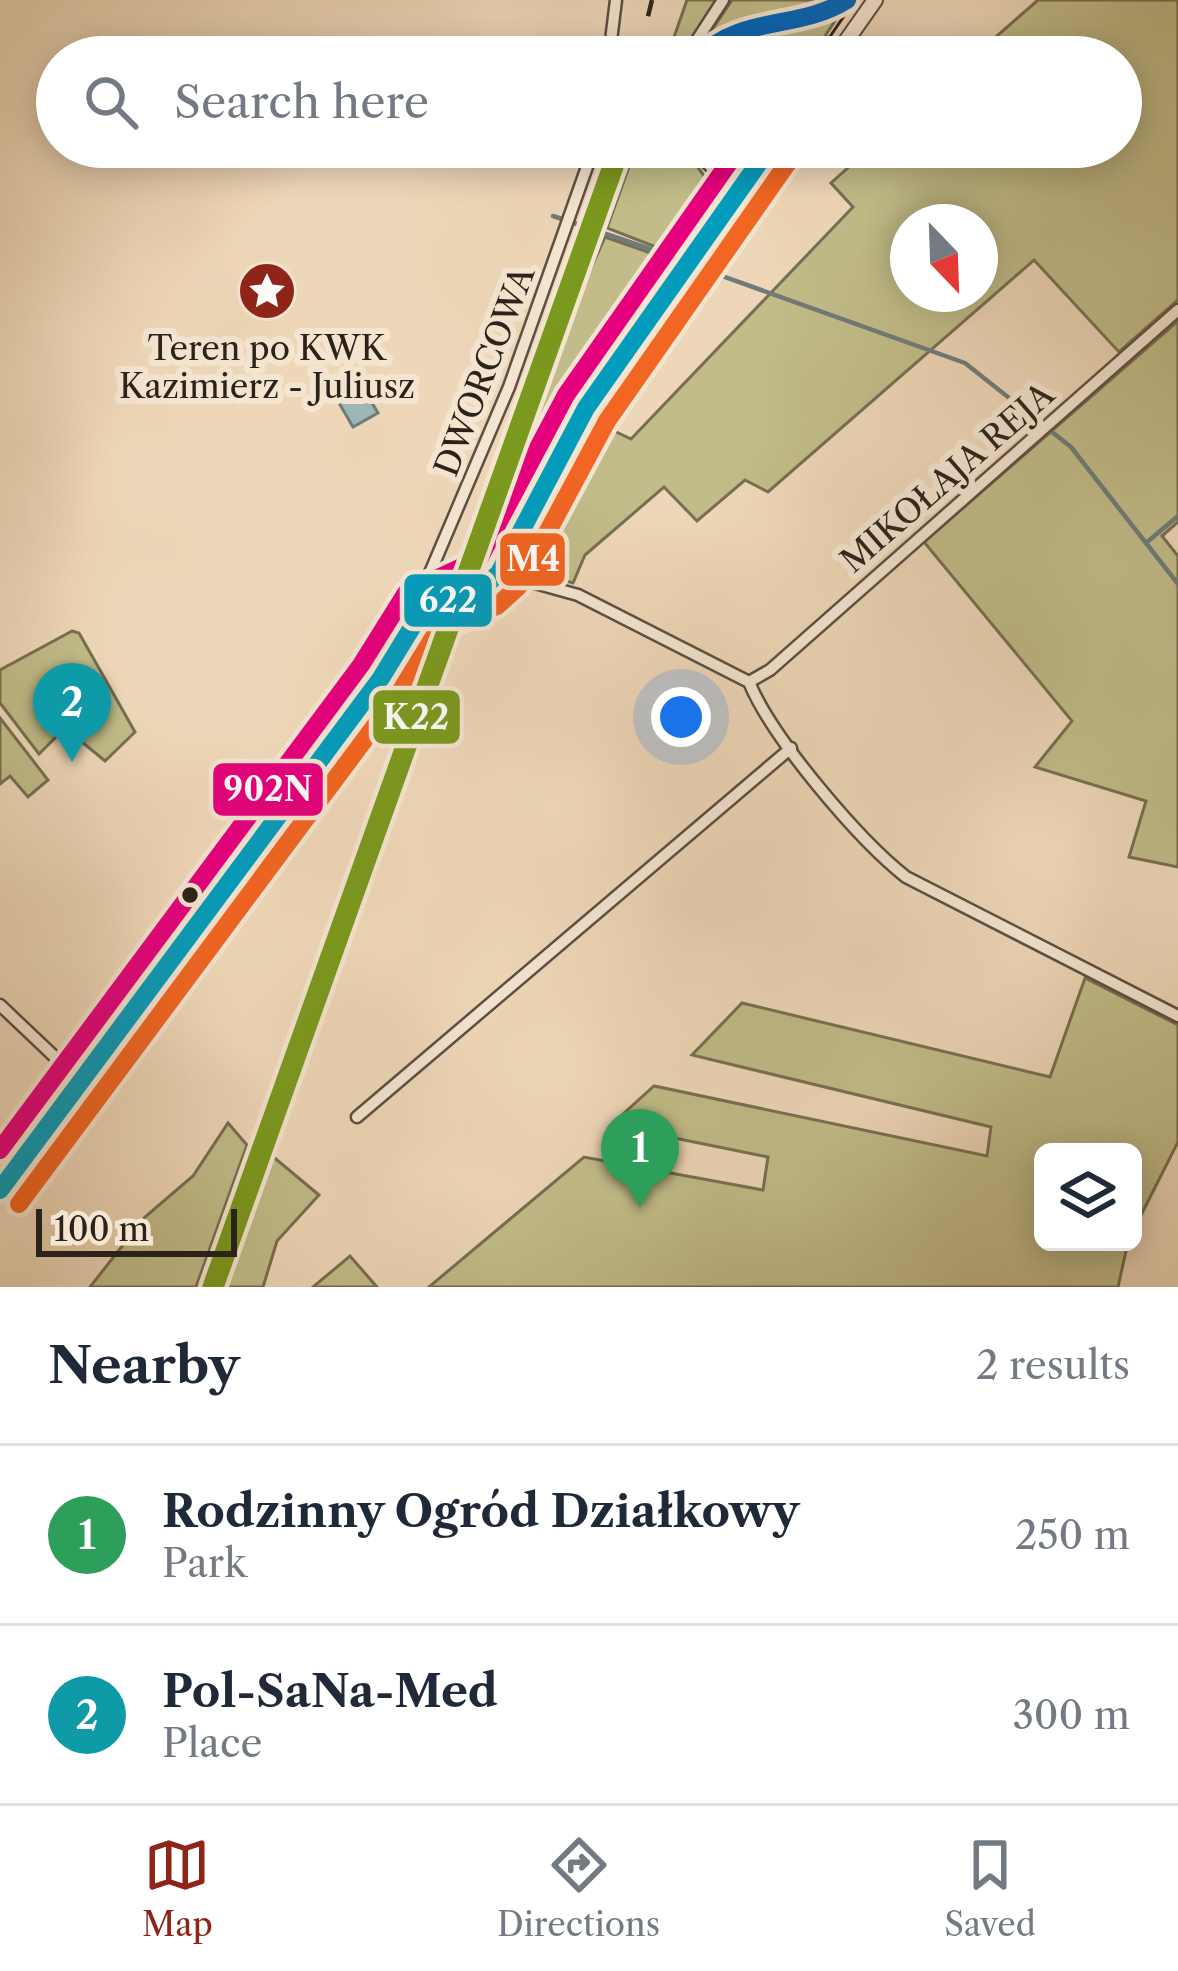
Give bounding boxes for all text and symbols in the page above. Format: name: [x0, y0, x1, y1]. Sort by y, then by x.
search box: [36, 36, 1142, 168]
icon: search: [78, 69, 144, 135]
text: Search here: [174, 74, 429, 130]
north arrow: [890, 204, 998, 312]
place icon: Teren po KWK Kazimierz - Juliusz: [236, 260, 298, 322]
street label: DWORCOWA: [426, 260, 543, 482]
place label: Teren po KWK Kazimierz - Juliusz: [119, 328, 415, 407]
street label: MIKOŁAJA REJA: [832, 373, 1063, 581]
line badge: M4: [498, 531, 567, 588]
text: M4: [506, 539, 560, 580]
line badge: 622: [402, 572, 494, 629]
text: 622: [419, 580, 477, 621]
pin: 2: [33, 663, 111, 762]
your location: [651, 687, 711, 747]
line badge: K22: [371, 688, 462, 746]
text: K22: [383, 697, 449, 738]
line badge: 902N: [211, 761, 325, 818]
text: 902N: [224, 769, 312, 810]
unlabelled marker: [179, 884, 201, 906]
pin: 1: [601, 1109, 679, 1208]
map controls: [1034, 1143, 1142, 1251]
button: layers: [1034, 1143, 1142, 1251]
scale bar: [36, 1203, 237, 1256]
text: 100 m: [54, 1209, 149, 1250]
text: Nearby: [48, 1334, 240, 1396]
text: 2 results: [976, 1341, 1130, 1389]
text: Rodzinny Ogród Działkowy: [162, 1483, 799, 1539]
text: 1: [78, 1511, 96, 1559]
text: 250 m: [1015, 1511, 1130, 1559]
text: Park: [162, 1539, 247, 1587]
text: Pol-SaNa-Med: [162, 1663, 498, 1719]
text: 2: [75, 1691, 99, 1739]
text: 300 m: [1012, 1691, 1130, 1739]
text: Place: [162, 1719, 262, 1767]
tab: Map: [142, 1832, 213, 1945]
tab: Directions: [497, 1832, 660, 1945]
tab: Saved: [944, 1832, 1036, 1945]

